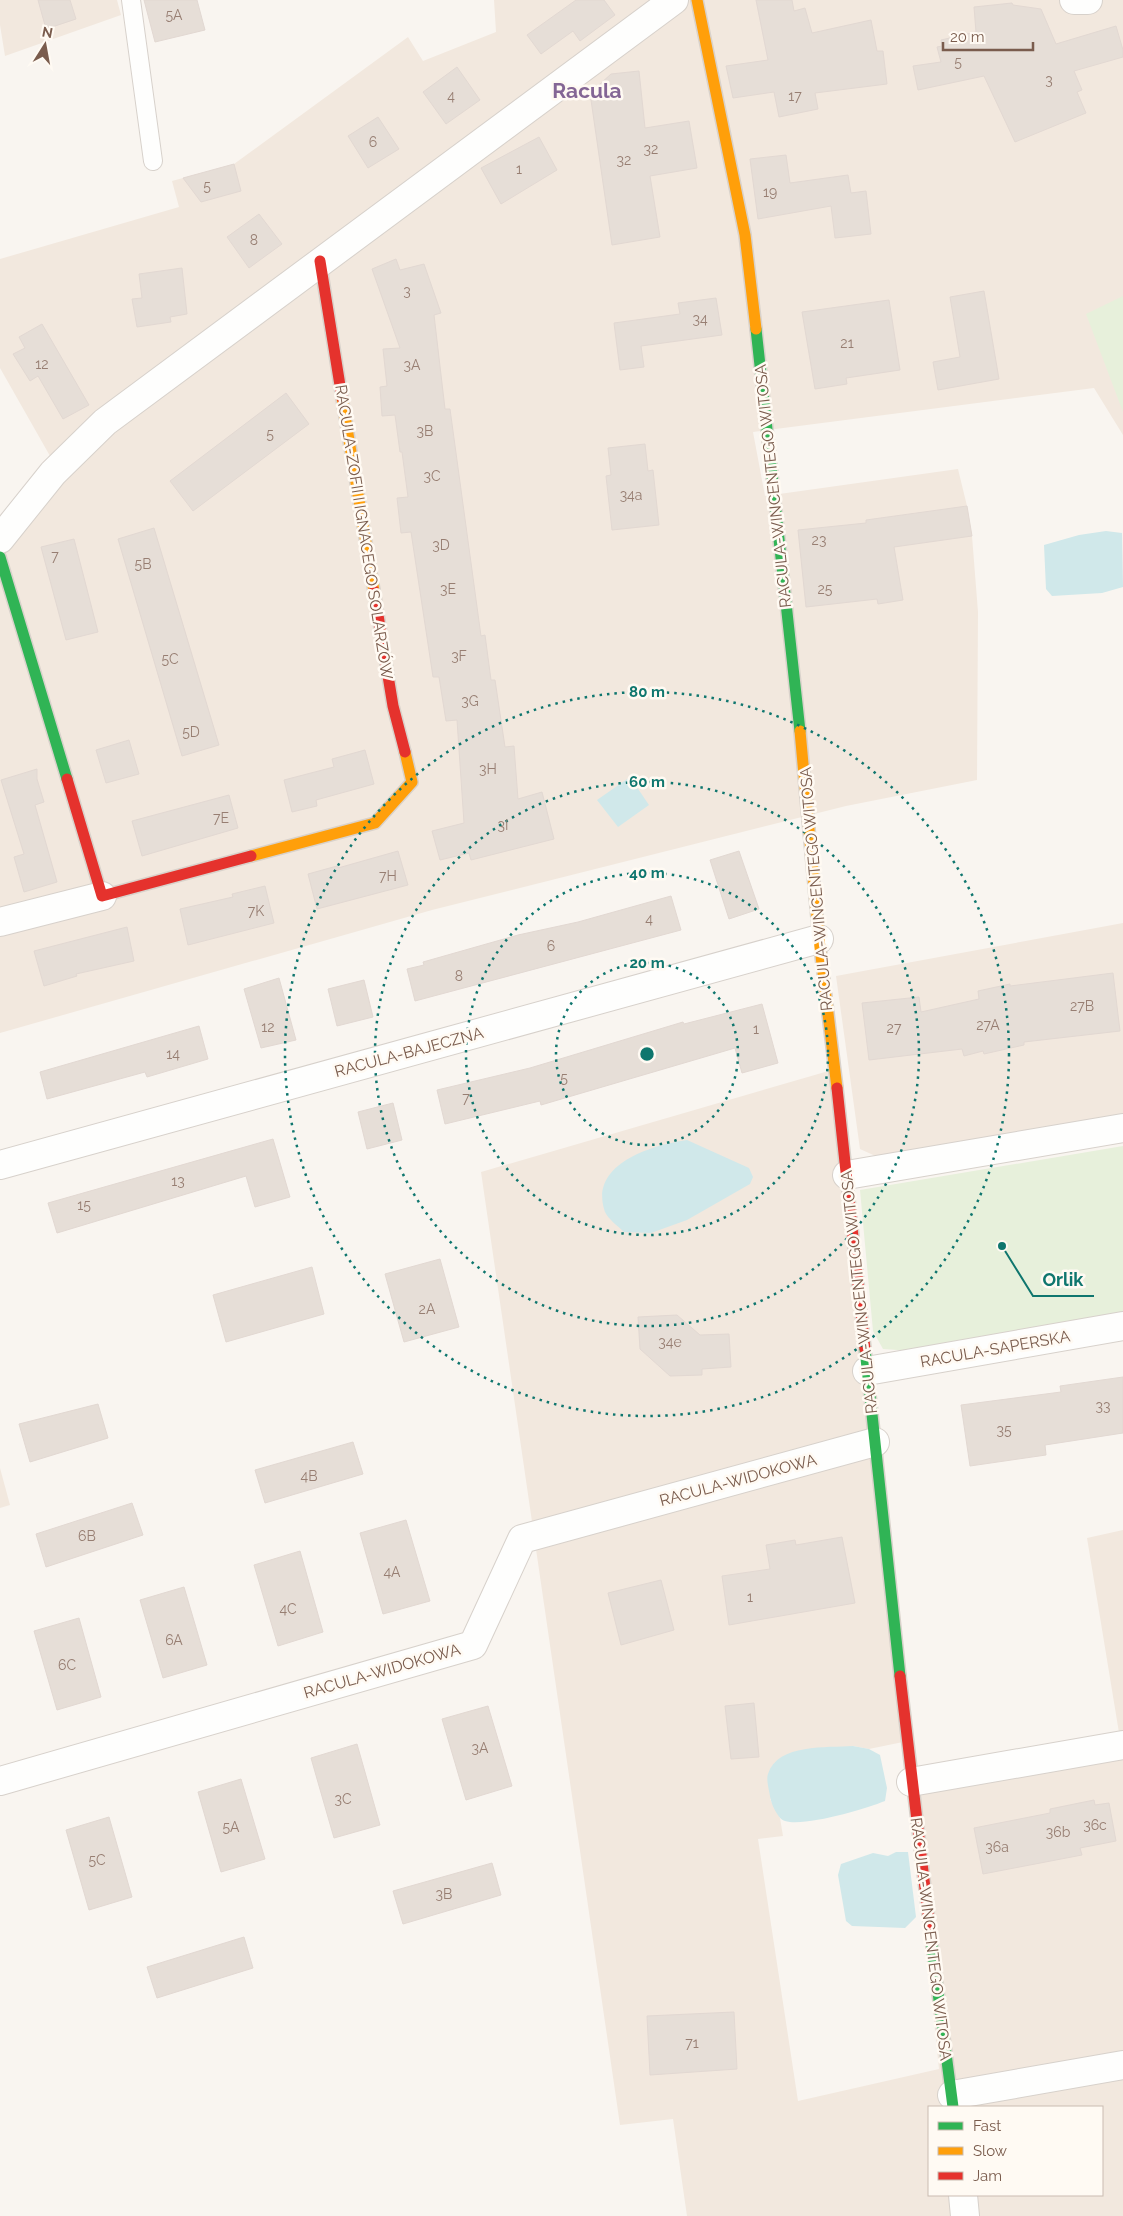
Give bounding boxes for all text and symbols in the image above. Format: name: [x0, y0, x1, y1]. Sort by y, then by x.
house number: 5A: [165, 7, 183, 23]
north arrow: [20, 20, 70, 70]
scale bar: [943, 20, 1033, 52]
text: N: [41, 23, 54, 41]
text: 20 m: [950, 28, 985, 46]
house number: 5: [954, 54, 962, 70]
house number: 3: [1045, 72, 1053, 88]
district label: Racula: [552, 78, 622, 103]
house number: 4: [447, 88, 455, 104]
house number: 17: [788, 88, 802, 104]
house number: 6: [369, 134, 377, 150]
house number: 32: [644, 141, 658, 157]
house number: 32: [617, 152, 631, 168]
house number: 1: [516, 161, 522, 177]
house number: 5: [203, 178, 211, 194]
house number: 19: [763, 184, 777, 200]
house number: 8: [250, 232, 258, 248]
house number: 3: [403, 283, 411, 299]
house number: 34: [692, 311, 708, 327]
house number: 21: [840, 335, 854, 351]
house number: 12: [35, 356, 49, 372]
house number: 3A: [404, 357, 421, 373]
street label: RACULA-WINCENTEGO WITOSA: [751, 363, 795, 609]
street label: RACULA-ZOFII I IGNACEGO SOLARZÓW: [331, 383, 398, 681]
house number: 3B: [417, 423, 433, 439]
house number: 5: [266, 426, 274, 442]
house number: 3C: [423, 468, 441, 484]
house number: 34a: [620, 487, 642, 503]
house number: 23: [812, 532, 826, 548]
house number: 3D: [432, 537, 450, 553]
house number: 7: [51, 548, 59, 564]
house number: 5B: [135, 556, 151, 572]
house number: 3E: [440, 581, 456, 597]
house number: 25: [818, 581, 833, 597]
house number: 3F: [451, 648, 467, 664]
house number: 5C: [161, 651, 179, 667]
text: 80 m: [629, 683, 665, 701]
house number: 3G: [461, 693, 479, 709]
house number: 5D: [182, 724, 200, 740]
house number: 3H: [479, 761, 497, 777]
street label: RACULA-WINCENTEGO WITOSA: [796, 766, 836, 1012]
text: 60 m: [629, 773, 665, 791]
house number: 7E: [213, 810, 229, 826]
house number: 3I: [498, 817, 508, 833]
text: 40 m: [629, 864, 665, 882]
house number: 7H: [379, 868, 397, 884]
house number: 7K: [248, 903, 264, 919]
house number: 4: [645, 911, 653, 927]
house number: 6: [547, 938, 555, 954]
text: 20 m: [629, 954, 665, 972]
house number: 8: [455, 968, 463, 984]
house number: 27B: [1070, 998, 1094, 1014]
house number: 27A: [976, 1017, 1000, 1033]
house number: 12: [261, 1019, 275, 1035]
house number: 27: [887, 1020, 902, 1036]
house number: 1: [753, 1021, 759, 1037]
street label: RACULA-BAJECZNA: [332, 1023, 486, 1081]
centre of rings: [638, 1045, 656, 1063]
house number: 14: [166, 1046, 180, 1062]
house number: 5: [560, 1070, 568, 1086]
house number: 7: [462, 1090, 470, 1106]
street label: RACULA-WINCENTEGO WITOSA: [837, 1169, 881, 1415]
house number: 13: [171, 1173, 185, 1189]
house number: 15: [77, 1197, 91, 1213]
callout: Orlik: [1033, 1263, 1094, 1296]
text: Orlik: [1043, 1269, 1084, 1290]
house number: 2A: [419, 1301, 436, 1317]
street label: RACULA-SAPERSKA: [919, 1326, 1072, 1372]
house number: 34e: [658, 1334, 682, 1350]
house number: 33: [1096, 1398, 1110, 1414]
house number: 35: [996, 1422, 1012, 1438]
street label: RACULA-WIDOKOWA: [657, 1450, 819, 1510]
house number: 4B: [301, 1468, 317, 1484]
house number: 6B: [78, 1528, 96, 1544]
house number: 4A: [383, 1564, 401, 1580]
house number: 1: [747, 1589, 753, 1605]
house number: 4C: [279, 1601, 297, 1617]
house number: 6A: [165, 1632, 183, 1648]
street label: RACULA-WIDOKOWA: [301, 1639, 463, 1702]
house number: 6C: [58, 1657, 76, 1673]
house number: 3A: [472, 1740, 489, 1756]
house number: 3C: [334, 1791, 352, 1807]
street label: RACULA-WINCENTEGO WITOSA: [907, 1816, 955, 2062]
house number: 36c: [1083, 1817, 1107, 1833]
house number: 5A: [222, 1819, 240, 1835]
house number: 36b: [1046, 1824, 1071, 1840]
house number: 36a: [985, 1839, 1009, 1855]
house number: 5C: [88, 1852, 106, 1868]
house number: 3B: [436, 1886, 452, 1902]
house number: 71: [685, 2035, 699, 2051]
legend: [928, 2106, 1103, 2196]
text: Fast: [973, 2117, 1001, 2135]
text: Slow: [973, 2142, 1007, 2160]
text: Jam: [973, 2167, 1002, 2185]

